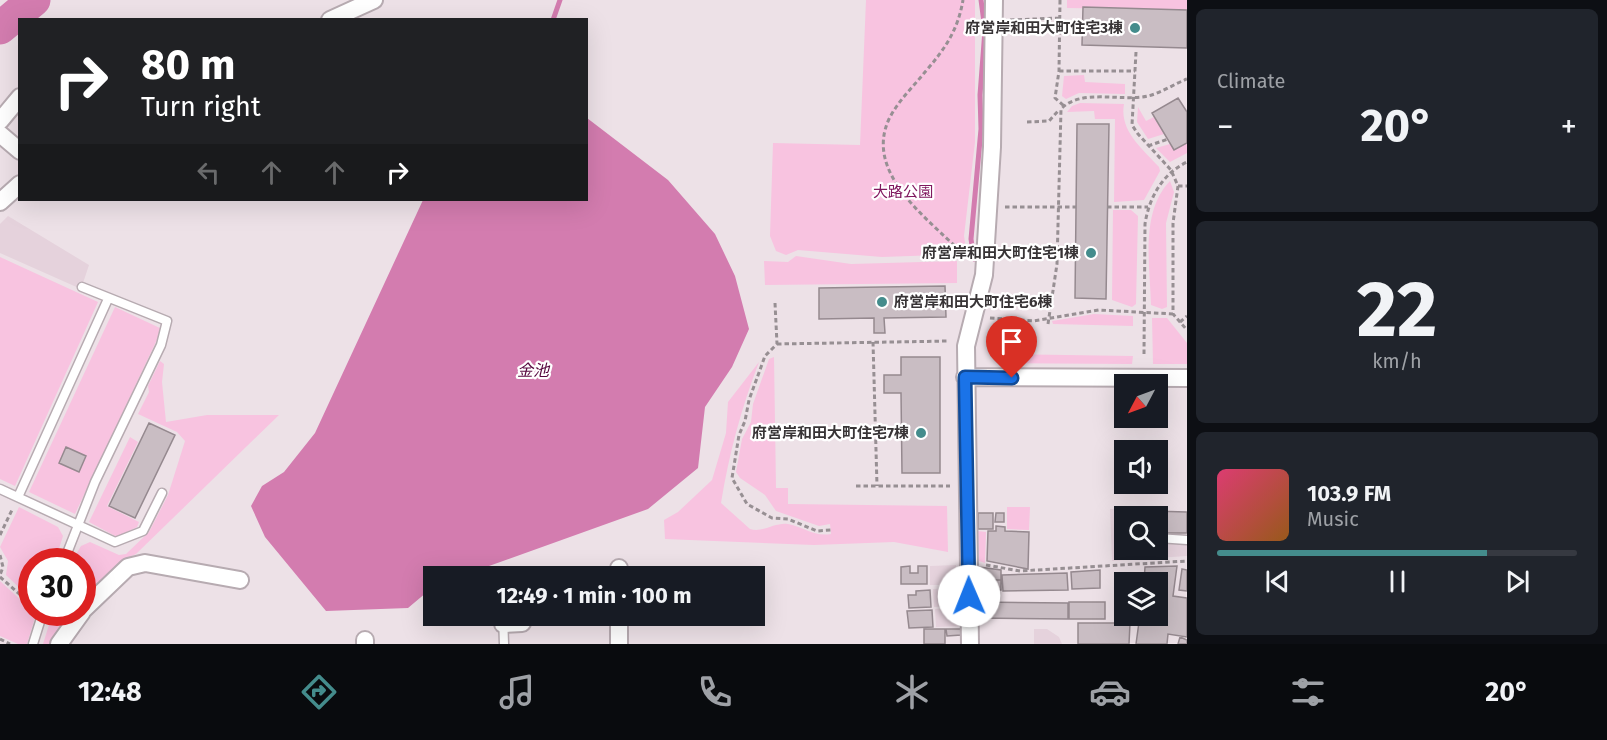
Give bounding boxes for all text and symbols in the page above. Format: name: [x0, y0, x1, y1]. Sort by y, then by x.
place label: 府営岸和田大町住宅3棟: [965, 19, 1123, 37]
marker: 府営岸和田大町住宅3棟: [1128, 21, 1142, 35]
text: 80 m: [141, 40, 235, 90]
icon: right: [42, 42, 120, 120]
text: Climate: [1217, 69, 1285, 93]
text: Turn right: [141, 91, 261, 123]
text: 20°: [1360, 99, 1434, 153]
text: −: [1217, 107, 1234, 147]
text: +: [1561, 107, 1577, 147]
icon: left: [192, 156, 225, 189]
icon: ahead: [255, 156, 288, 189]
icon: ahead: [318, 156, 351, 189]
icon: right: [381, 156, 414, 189]
park label: 大路公園: [873, 183, 933, 201]
place label: 府営岸和田大町住宅1棟: [922, 244, 1079, 262]
marker: 府営岸和田大町住宅1棟: [1084, 246, 1098, 260]
text: 22: [1357, 263, 1437, 357]
place label: 府営岸和田大町住宅6棟: [894, 293, 1052, 311]
marker: 府営岸和田大町住宅6棟: [875, 295, 889, 309]
pin: [986, 316, 1037, 378]
icon: arrive: [995, 325, 1028, 358]
text: km/h: [1372, 349, 1422, 373]
water label: 金池: [517, 361, 551, 380]
north arrow: [1114, 374, 1168, 428]
map controls: [1114, 374, 1168, 626]
place label: 府営岸和田大町住宅7棟: [752, 424, 909, 442]
marker: 府営岸和田大町住宅7棟: [914, 426, 928, 440]
button: sound: [1114, 440, 1168, 494]
text: 103.9 FM: [1307, 480, 1391, 507]
button: search: [1114, 506, 1168, 560]
text: Music: [1307, 507, 1359, 531]
speed limit sign: 30: [18, 548, 96, 626]
position arrow: [937, 564, 1001, 628]
icon: previous: [1261, 565, 1294, 598]
icon: pause: [1381, 565, 1414, 598]
icon: next: [1501, 565, 1534, 598]
button: layers: [1114, 572, 1168, 626]
text: 12:49 · 1 min · 100 m: [496, 582, 692, 609]
icon: directions: [298, 671, 340, 713]
icon: music: [496, 671, 538, 713]
icon: phone: [694, 671, 736, 713]
icon: climate: [891, 671, 933, 713]
icon: car: [1089, 671, 1131, 713]
icon: filters: [1287, 671, 1329, 713]
text: 12:48: [78, 676, 142, 708]
text: 20°: [1485, 676, 1529, 708]

